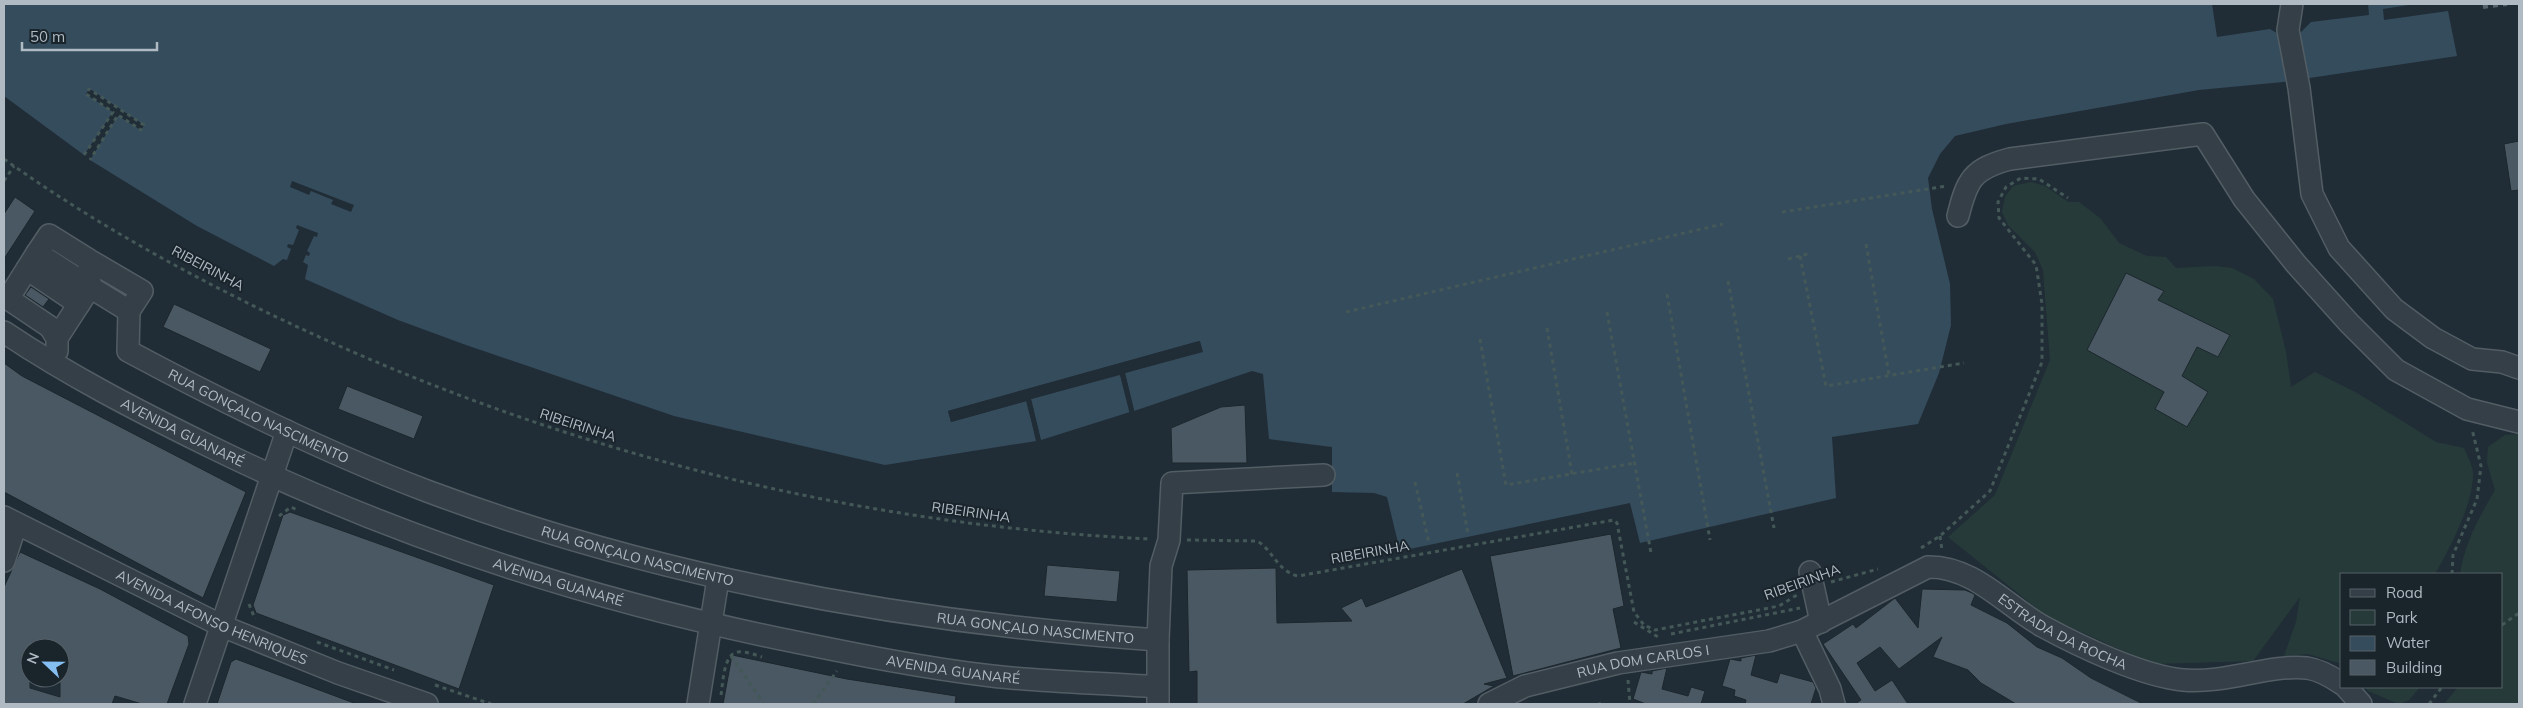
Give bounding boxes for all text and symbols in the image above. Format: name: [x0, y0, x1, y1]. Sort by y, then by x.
scale bar: [22, 20, 158, 52]
text: 50 m: [30, 27, 65, 46]
street label: RIBEIRINHA: [169, 241, 248, 295]
street label: RUA GONÇALO NASCIMENTO: [165, 365, 352, 467]
street label: AVENIDA GUANARÉ: [118, 394, 247, 471]
street label: RIBEIRINHA: [537, 404, 619, 446]
street label: RIBEIRINHA: [930, 498, 1012, 527]
street label: RUA GONÇALO NASCIMENTO: [539, 522, 736, 590]
street label: RIBEIRINHA: [1329, 536, 1411, 568]
street label: AVENIDA GUANARÉ: [491, 554, 625, 610]
street label: RIBEIRINHA: [1762, 560, 1843, 604]
street label: AVENIDA AFONSO HENRIQUES: [113, 566, 311, 669]
legend: [2340, 573, 2503, 688]
text: Road: [2386, 583, 2423, 602]
street label: ESTRADA DA ROCHA: [1995, 589, 2130, 674]
street label: RUA GONÇALO NASCIMENTO: [936, 608, 1135, 647]
text: Park: [2386, 608, 2418, 627]
text: Water: [2386, 633, 2430, 652]
north arrow: [20, 638, 70, 688]
street label: RUA DOM CARLOS I: [1575, 641, 1710, 682]
text: N: [23, 650, 43, 666]
street label: AVENIDA GUANARÉ: [885, 651, 1021, 688]
text: Building: [2386, 658, 2442, 677]

